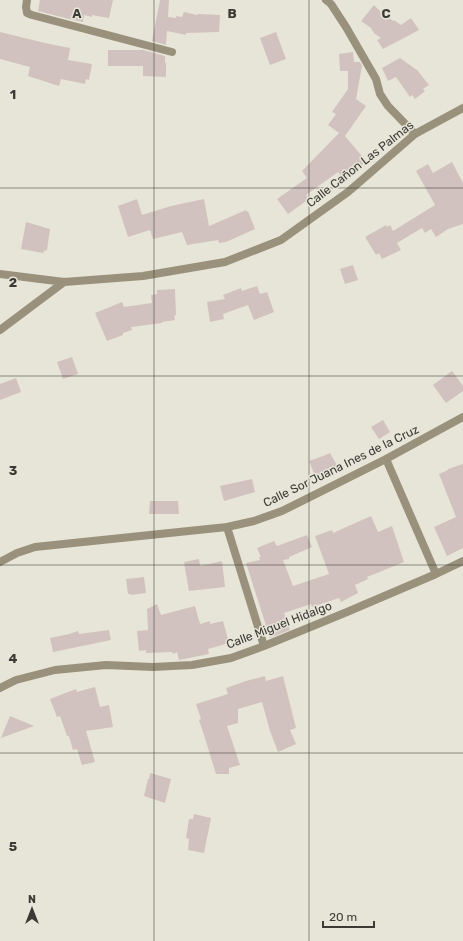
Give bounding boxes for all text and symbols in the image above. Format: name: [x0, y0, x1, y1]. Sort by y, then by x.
text: A: [72, 6, 82, 21]
text: B: [227, 6, 237, 21]
text: C: [381, 6, 391, 21]
text: 1: [10, 87, 16, 102]
street label: Calle Cañon Las Palmas: [304, 118, 416, 210]
text: 2: [9, 275, 17, 290]
street label: Calle Sor Juana Ines de la Cruz: [261, 422, 421, 510]
text: 3: [9, 463, 18, 478]
street label: Calle Miguel Hidalgo: [224, 598, 334, 652]
text: 4: [9, 651, 18, 666]
text: 5: [9, 839, 17, 854]
north arrow: [12, 889, 52, 929]
text: N: [28, 893, 36, 906]
scale bar: [323, 903, 374, 929]
text: 20 m: [329, 910, 357, 924]

